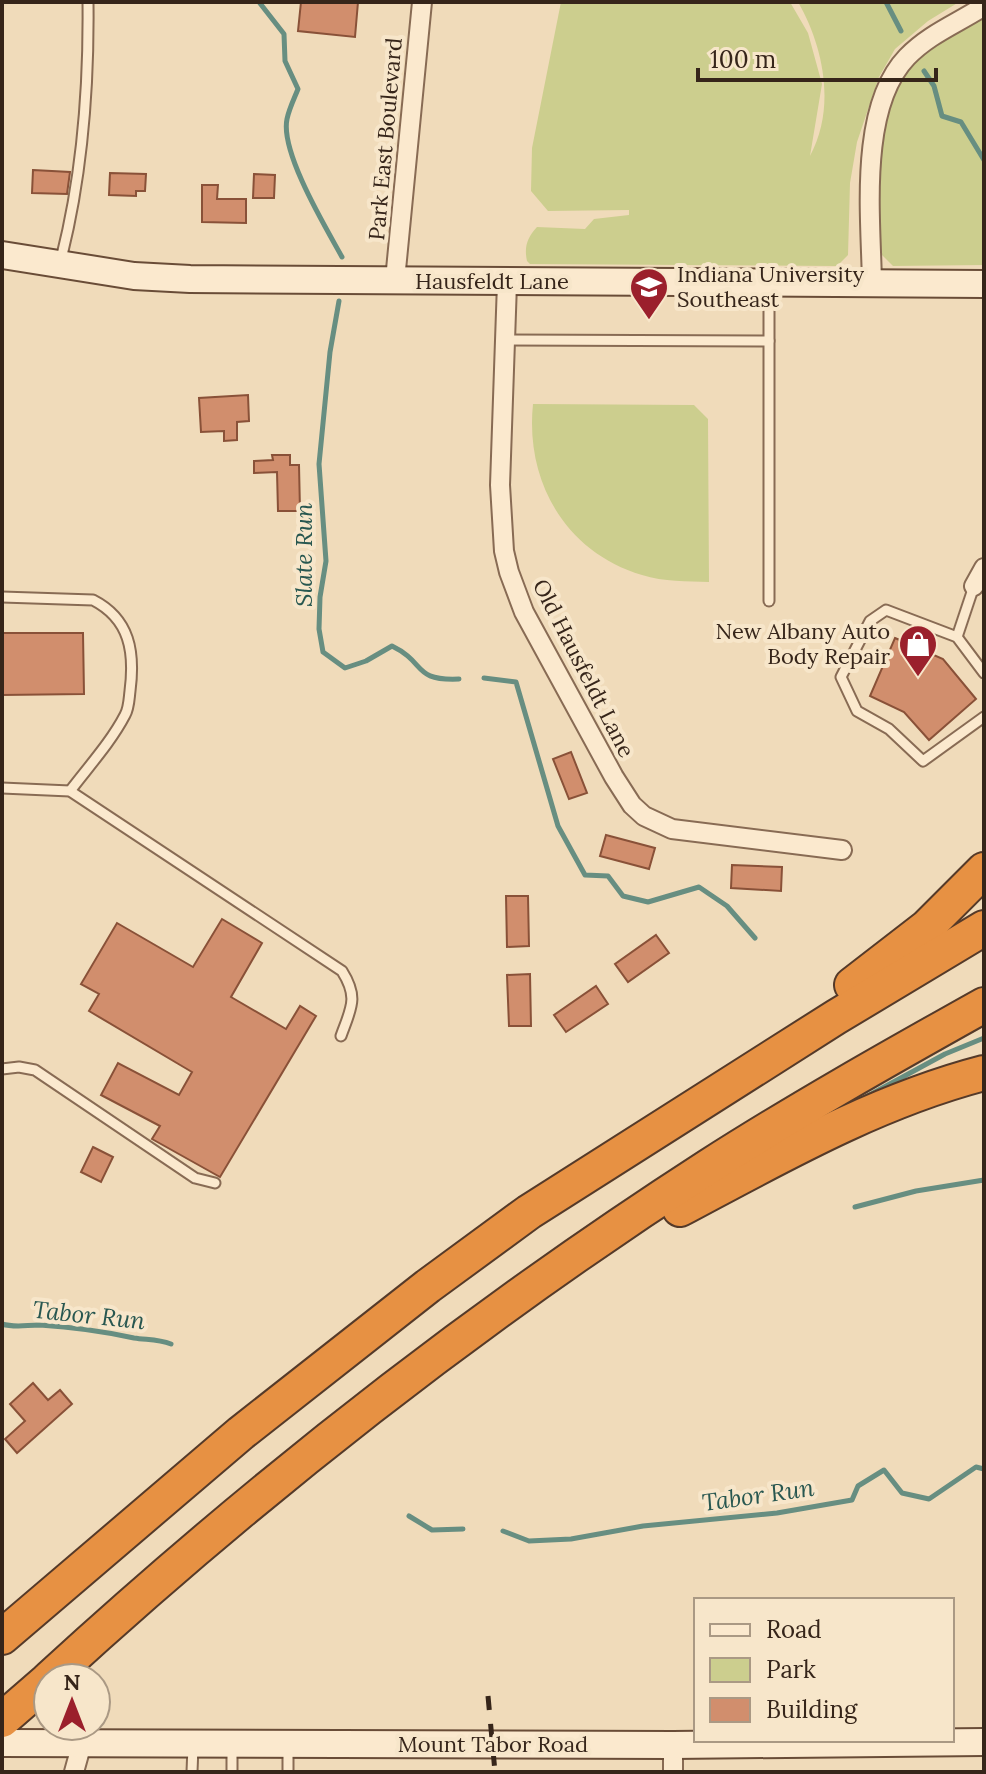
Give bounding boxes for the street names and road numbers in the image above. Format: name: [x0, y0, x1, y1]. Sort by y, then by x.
street label: Park East Boulevard: [362, 36, 408, 242]
street label: Hausfeldt Lane: [415, 267, 569, 295]
street label: Old Hausfeldt Lane: [527, 574, 641, 762]
street label: Mount Tabor Road: [398, 1730, 588, 1758]

